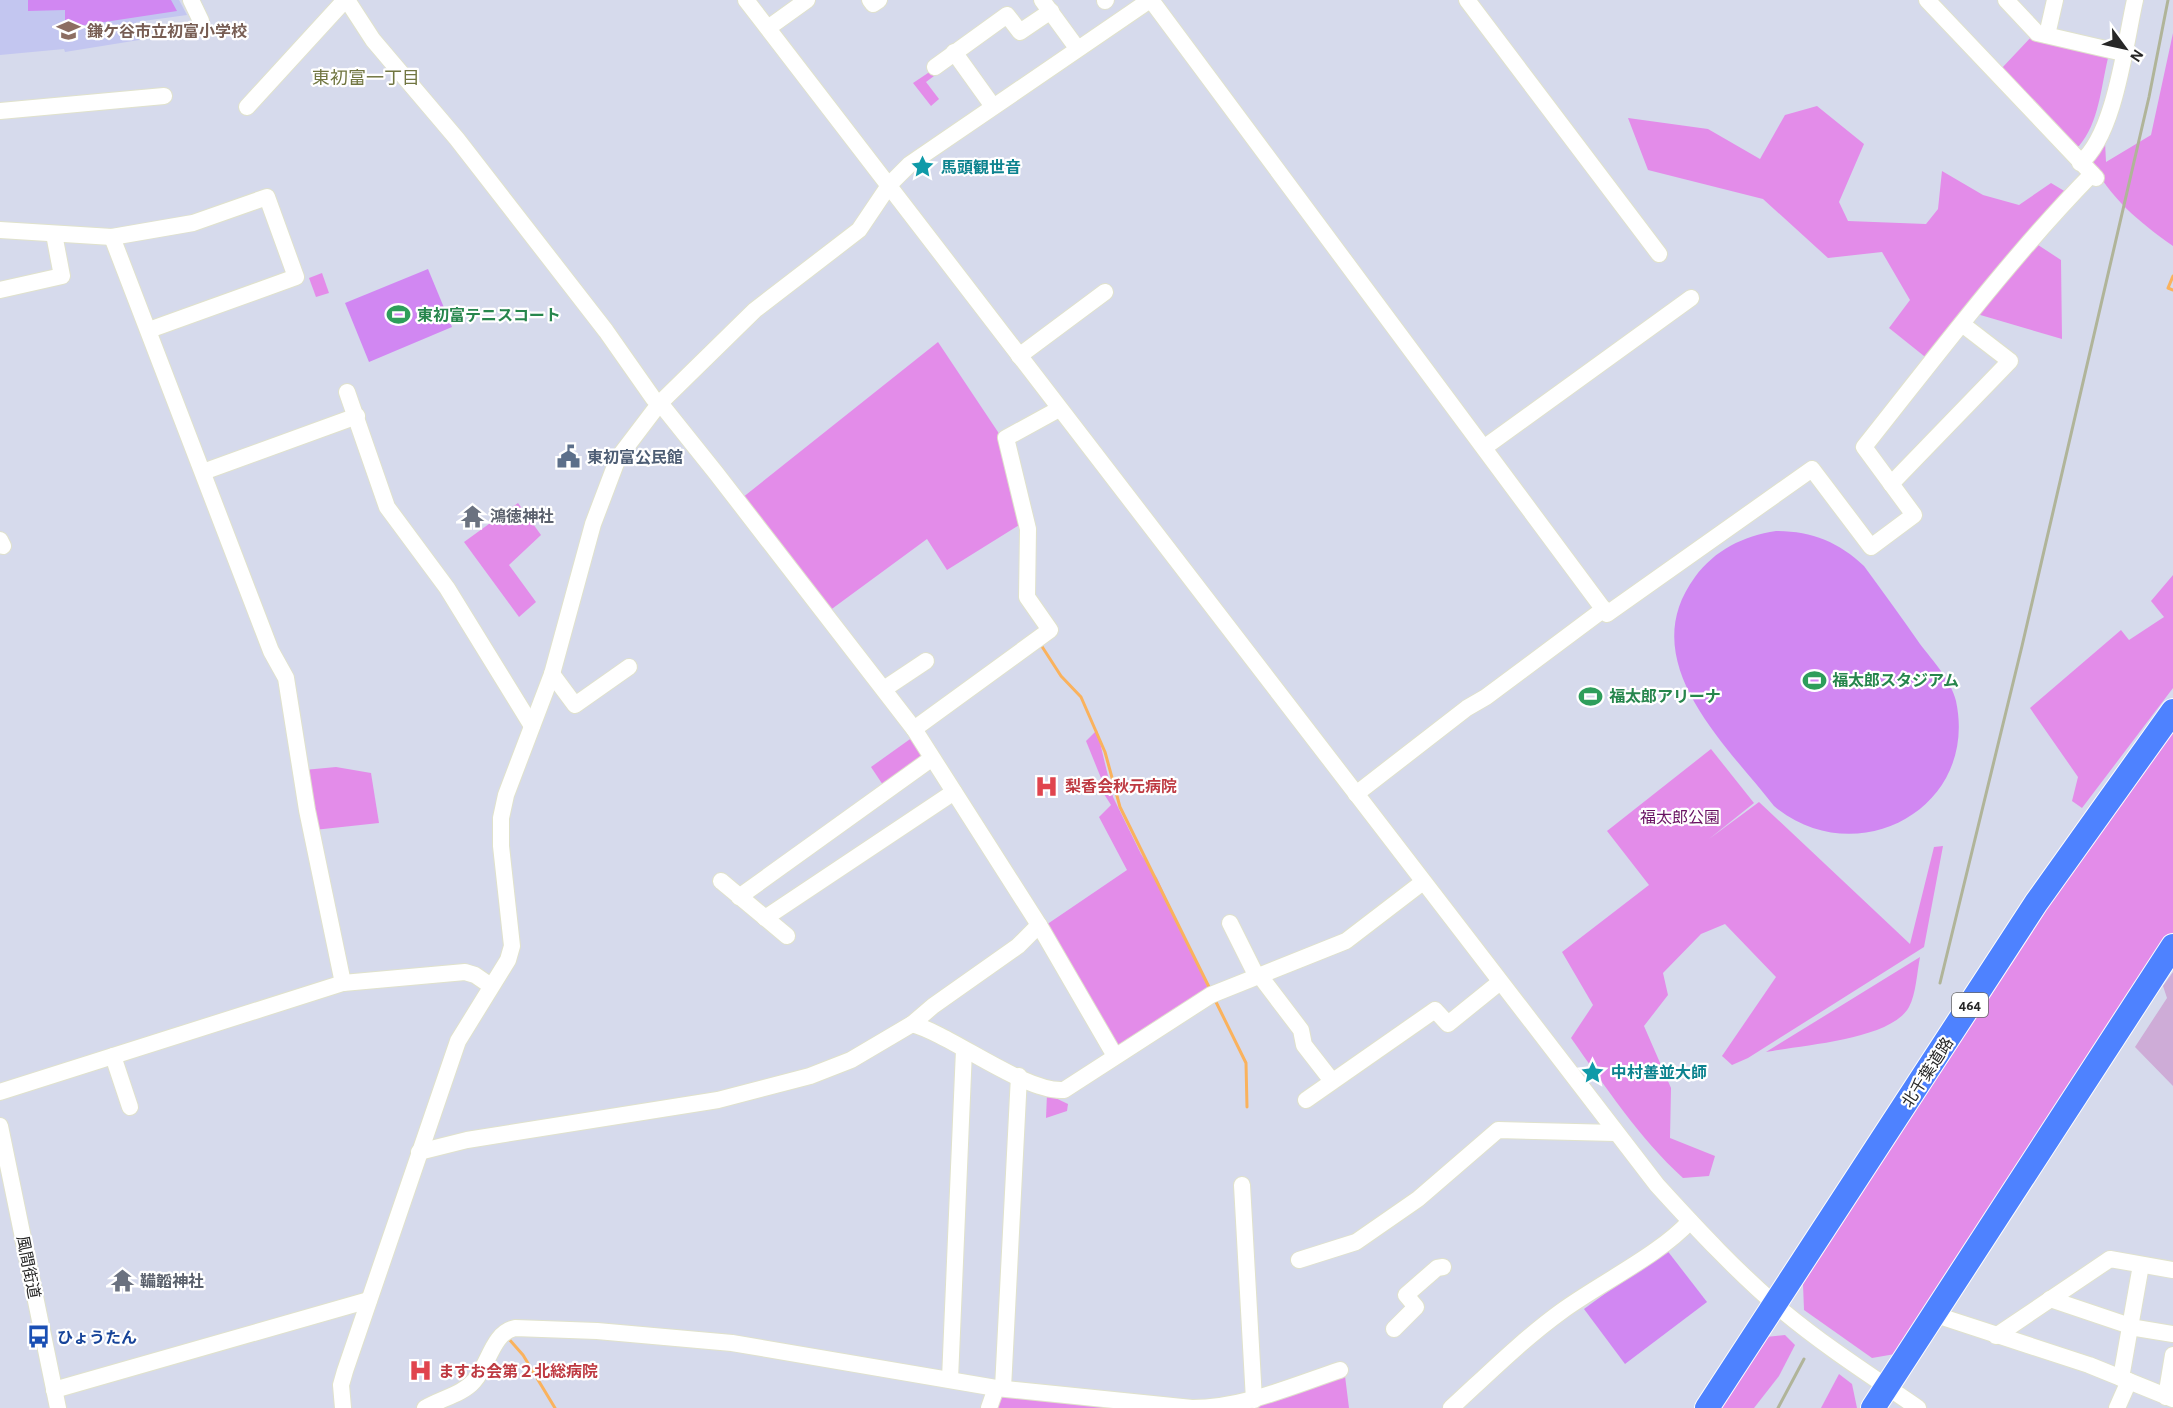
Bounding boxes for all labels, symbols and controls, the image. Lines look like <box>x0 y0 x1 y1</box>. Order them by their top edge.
school or university icon: 鎌ケ谷市立初富小学校 <box>56 18 82 44</box>
north arrow <box>2095 18 2155 78</box>
place label: 鎌ケ谷市立初富小学校 <box>87 23 247 40</box>
text: N <box>2127 47 2146 65</box>
district label: 東初富一丁目 <box>312 69 420 88</box>
place icon: 馬頭観世音 <box>910 154 936 180</box>
place label: 馬頭観世音 <box>941 159 1021 176</box>
sports icon: 東初富テニスコート <box>386 302 412 328</box>
place label: 東初富テニスコート <box>417 307 561 324</box>
public building icon: 東初富公民館 <box>556 444 582 470</box>
place label: 東初富公民館 <box>587 449 683 466</box>
temple icon: 鴻徳神社 <box>459 503 485 529</box>
place label: 鴻徳神社 <box>490 507 554 525</box>
sports icon: 福太郎スタジアム <box>1801 667 1827 693</box>
place label: 福太郎スタジアム <box>1832 672 1959 689</box>
sports icon: 福太郎アリーナ <box>1578 683 1604 709</box>
place label: 福太郎アリーナ <box>1609 688 1721 705</box>
hospital icon: 梨香会秋元病院 <box>1034 773 1060 799</box>
place label: 梨香会秋元病院 <box>1065 778 1177 795</box>
park label: 福太郎公園 <box>1640 809 1720 826</box>
road number: 464 <box>1952 993 1988 1017</box>
street label: 北千葉道路 <box>1899 1034 1956 1110</box>
place icon: 中村善並大師 <box>1580 1059 1606 1085</box>
place label: 中村善並大師 <box>1611 1063 1707 1081</box>
street label: 風間街道 <box>14 1234 43 1300</box>
temple icon: 鞴韜神社 <box>109 1268 135 1294</box>
place label: 鞴韜神社 <box>140 1272 204 1290</box>
bus stop icon: ひょうたん <box>26 1324 52 1350</box>
place label: ひょうたん <box>57 1330 137 1346</box>
hospital icon: ますお会第２北総病院 <box>407 1358 433 1384</box>
place label: ますお会第２北総病院 <box>438 1362 598 1380</box>

